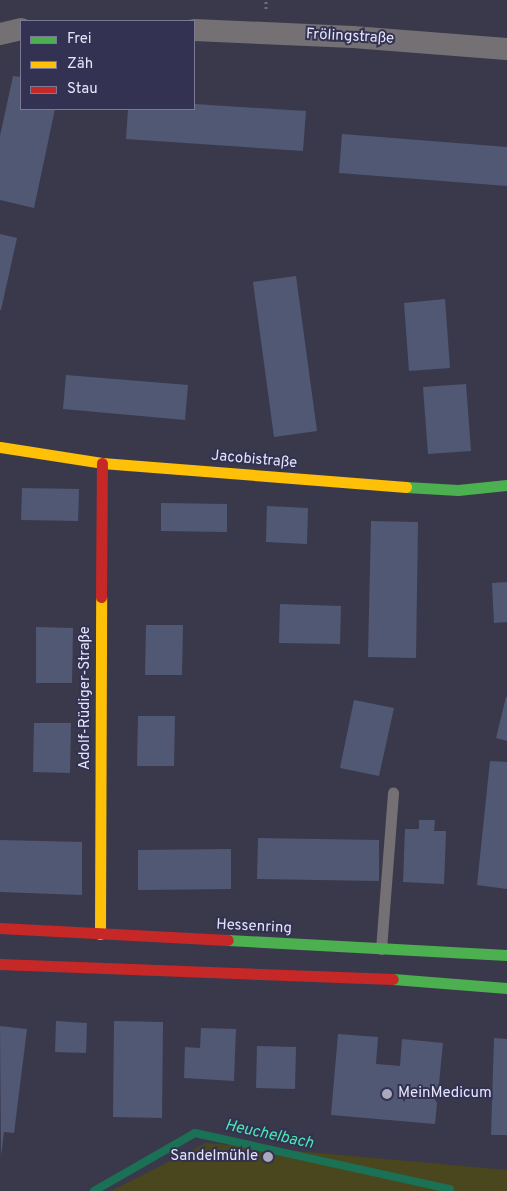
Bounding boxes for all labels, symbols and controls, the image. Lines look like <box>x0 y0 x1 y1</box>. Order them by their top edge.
legend <box>20 20 195 110</box>
street label: Frölingstraße <box>306 26 394 48</box>
text: Frei <box>67 30 92 49</box>
text: Zäh <box>67 55 93 74</box>
text: Stau <box>67 80 98 99</box>
street label: Jacobistraße <box>210 447 298 473</box>
street label: Adolf-Rüdiger-Straße <box>77 626 95 770</box>
street label: Hessenring <box>216 916 292 938</box>
place label: MeinMedicum <box>398 1085 492 1103</box>
marker: MeinMedicum <box>380 1087 394 1101</box>
water label: Heuchelbach <box>223 1116 315 1154</box>
place label: Sandelmühle <box>170 1148 258 1166</box>
marker: Sandelmühle <box>262 1151 274 1163</box>

